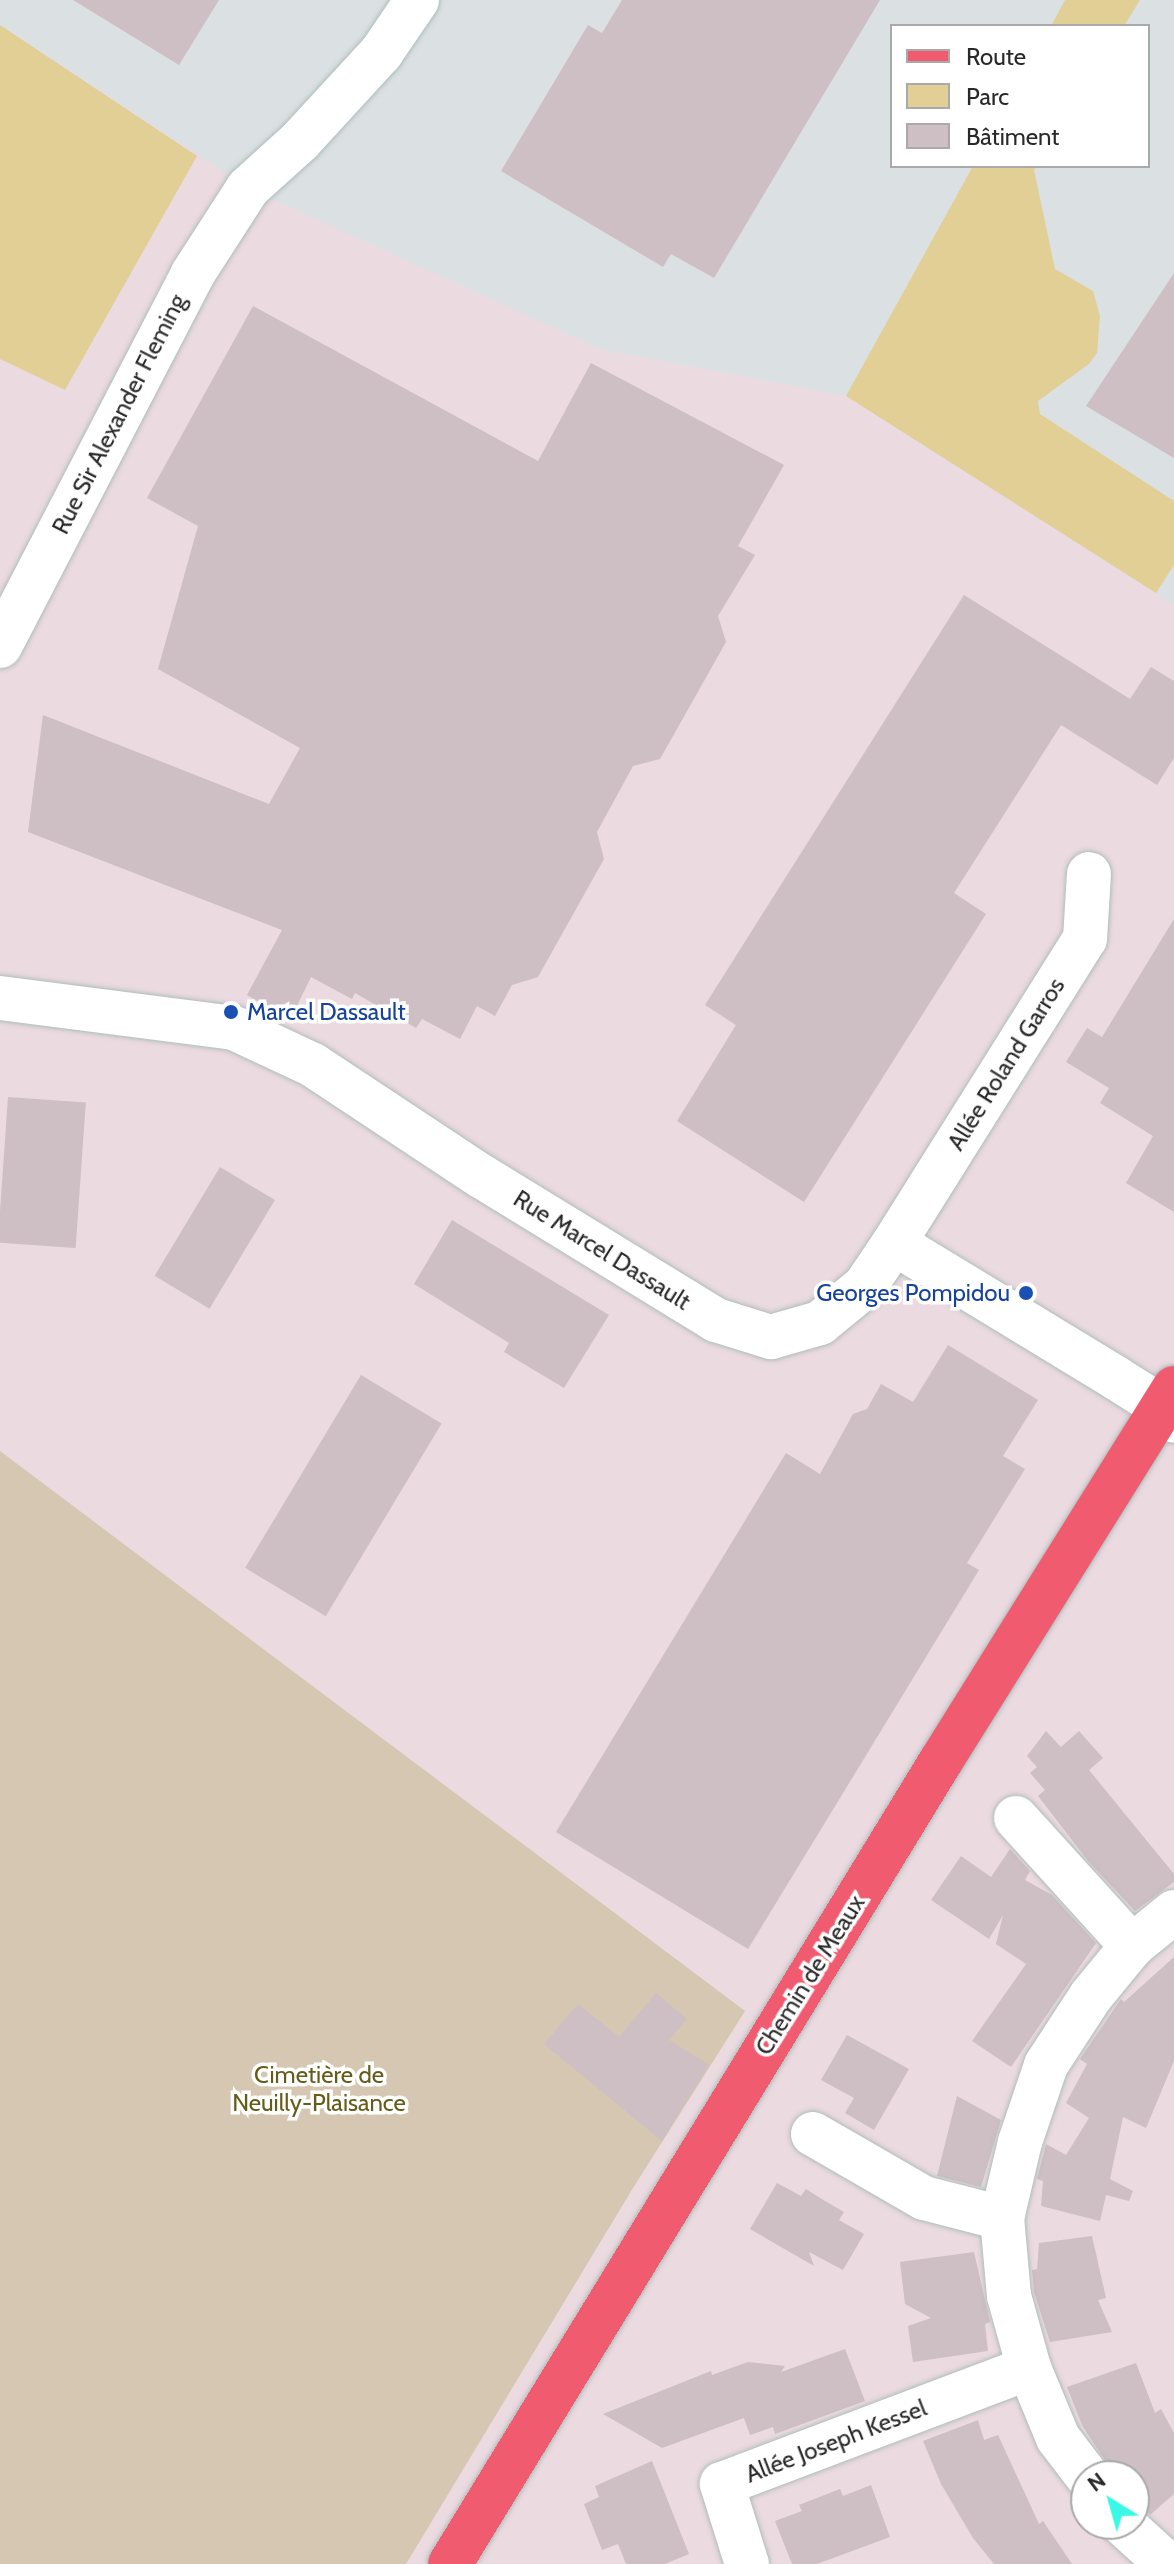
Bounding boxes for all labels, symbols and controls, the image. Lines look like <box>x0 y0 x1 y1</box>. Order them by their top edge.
legend <box>890 24 1150 168</box>
text: Route <box>966 42 1026 71</box>
text: Parc <box>966 82 1009 111</box>
text: Bâtiment <box>966 122 1059 151</box>
street label: Rue Sir Alexander Fleming <box>46 289 192 539</box>
street label: Allée Roland Garros <box>941 972 1071 1156</box>
place label: Marcel Dassault <box>247 998 406 1026</box>
marker: Marcel Dassault <box>222 1003 240 1021</box>
street label: Rue Marcel Dassault <box>508 1184 696 1316</box>
place label: Georges Pompidou <box>816 1279 1010 1307</box>
marker: Georges Pompidou <box>1017 1284 1035 1302</box>
street label: Chemin de Meaux <box>749 1890 871 2060</box>
park label: Cimetière de Neuilly-Plaisance <box>232 2061 406 2117</box>
street label: Allée Joseph Kessel <box>741 2393 931 2489</box>
north arrow <box>1070 2460 1150 2540</box>
text: N <box>1082 2467 1111 2497</box>

